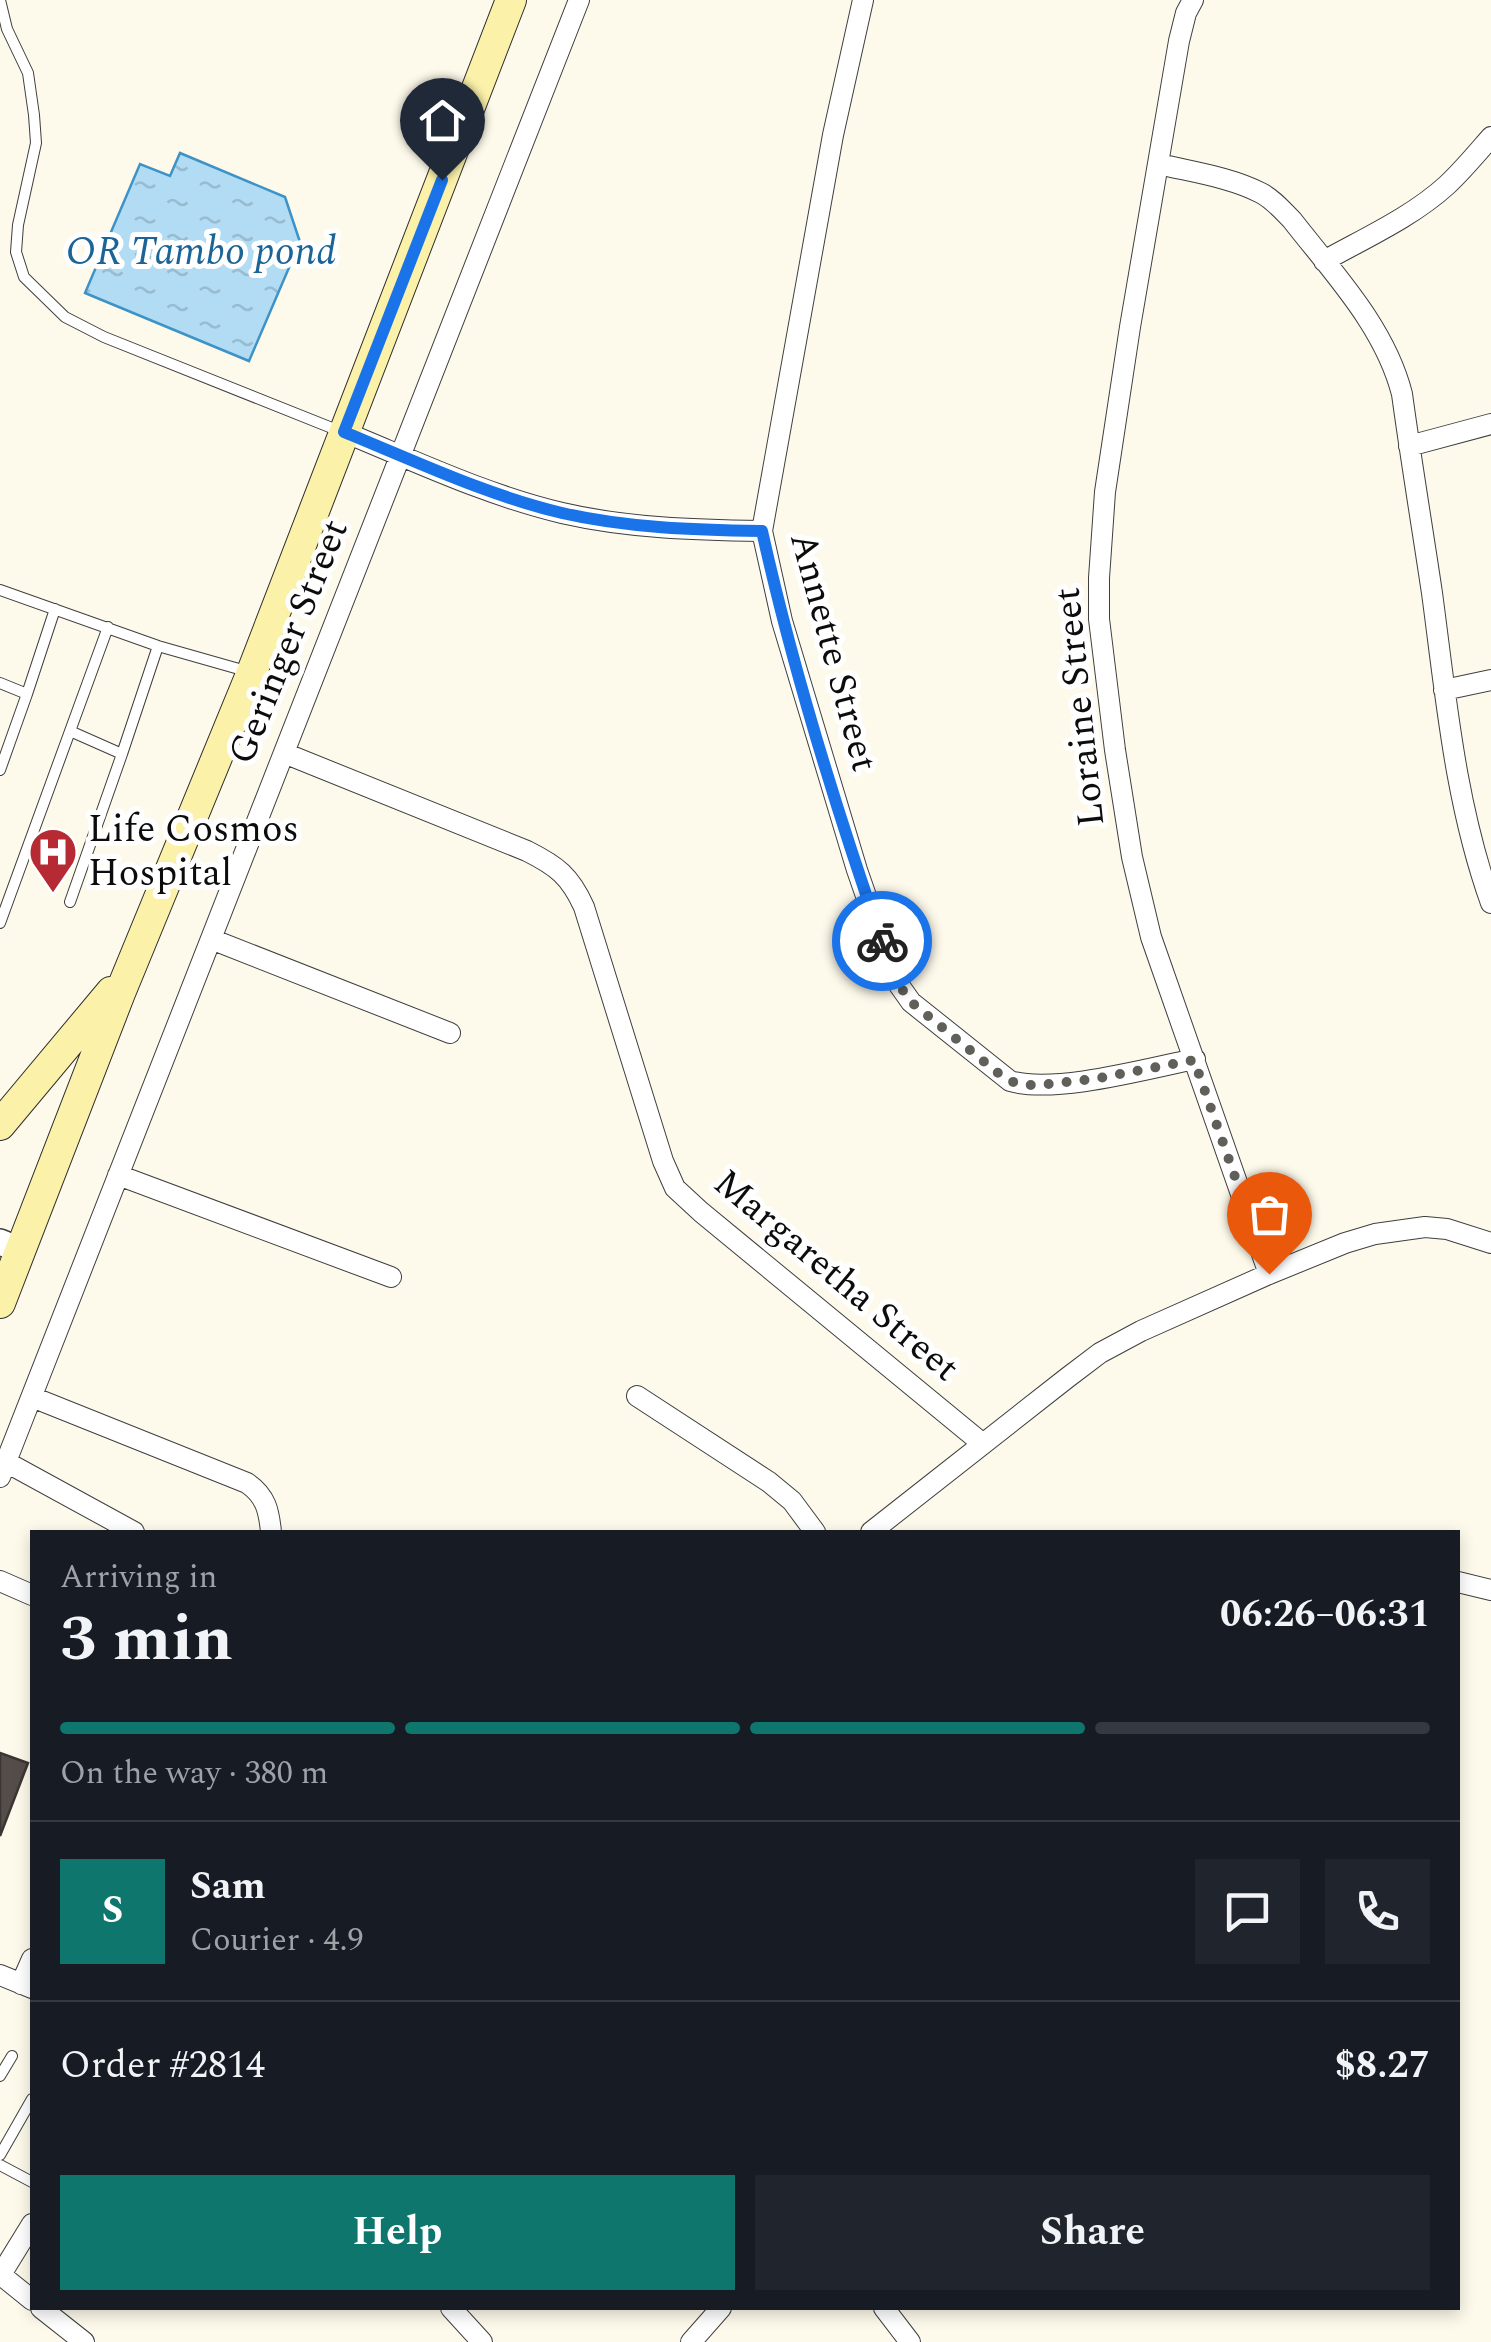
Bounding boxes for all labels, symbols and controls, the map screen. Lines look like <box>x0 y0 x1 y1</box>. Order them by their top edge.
pin <box>400 78 485 181</box>
icon: home <box>415 93 470 148</box>
water label: OR Tambo pond <box>66 222 336 283</box>
street label: Geringer Street <box>213 511 365 773</box>
street label: Annette Street <box>773 526 893 778</box>
street label: Loraine Street <box>1039 585 1121 829</box>
place label: Life Cosmos Hospital <box>88 801 299 903</box>
hospital icon: Life Cosmos Hospital <box>27 826 79 894</box>
courier <box>832 891 932 991</box>
icon: bike <box>855 914 910 969</box>
street label: Margaretha Street <box>700 1156 972 1396</box>
pin <box>1227 1172 1312 1275</box>
icon: bag <box>1242 1187 1297 1242</box>
text: Arriving in <box>60 1553 217 1602</box>
text: 06:26–06:31 <box>1220 1586 1430 1644</box>
text: 3 min <box>60 1590 233 1689</box>
text: On the way · 380 m <box>60 1749 328 1798</box>
text: Sam <box>190 1858 266 1916</box>
button: chat <box>1195 1859 1300 1964</box>
button: phone <box>1325 1859 1430 1964</box>
text: S <box>102 1882 123 1940</box>
text: Courier · 4.9 <box>190 1916 363 1965</box>
text: Order #2814 <box>60 2037 265 2095</box>
text: $8.27 <box>1335 2037 1430 2095</box>
button: Help <box>60 2175 735 2290</box>
button: Share <box>755 2175 1430 2290</box>

